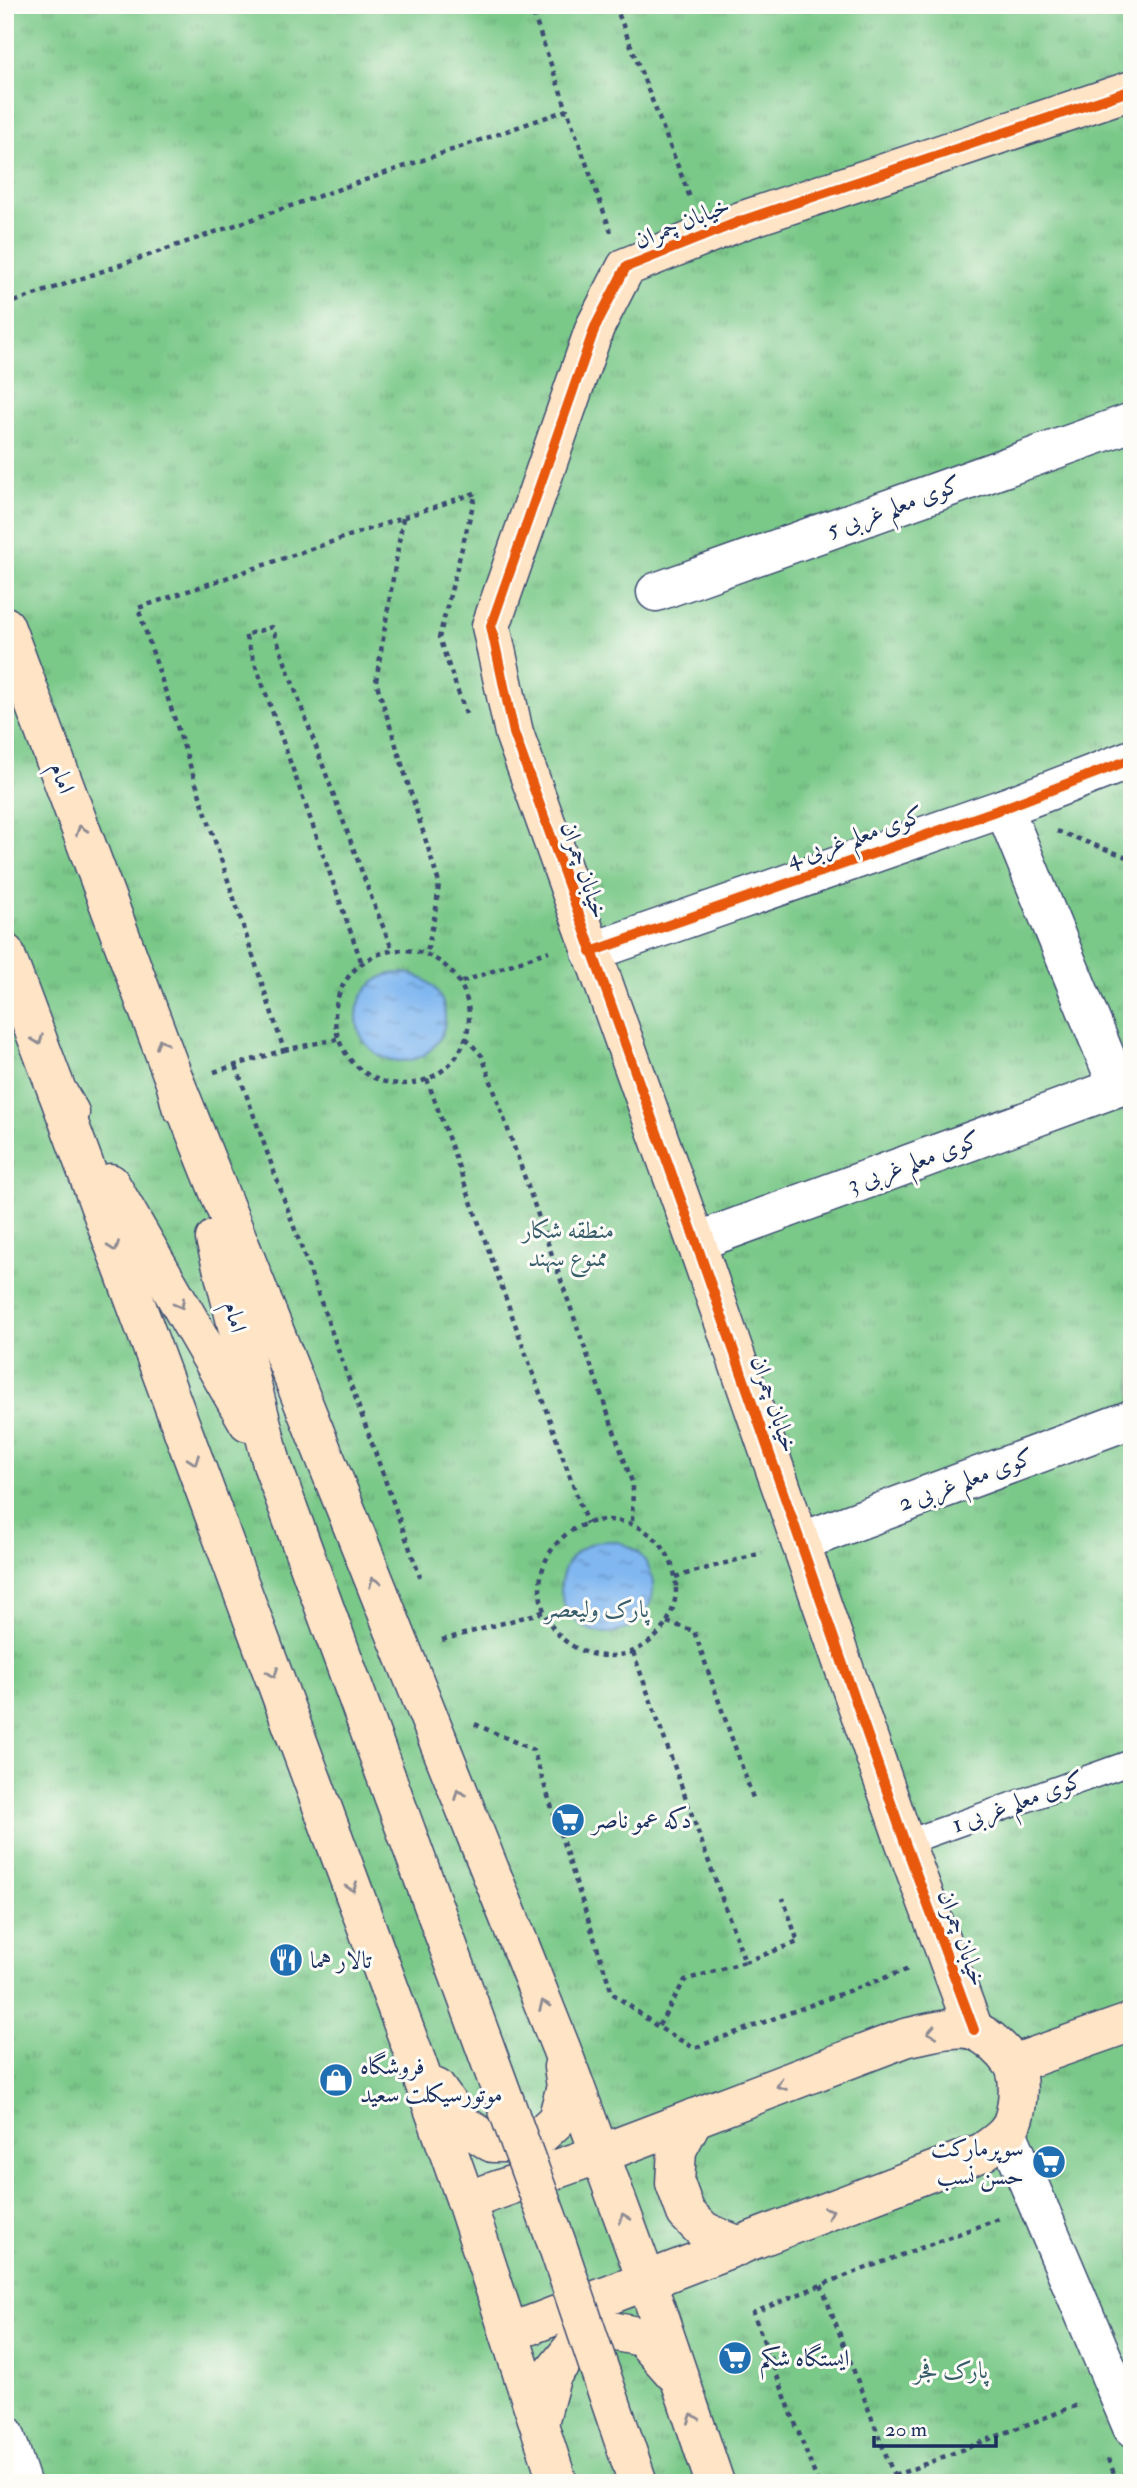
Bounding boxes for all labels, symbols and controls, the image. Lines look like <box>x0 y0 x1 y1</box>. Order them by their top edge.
street label: خیابان چمران <box>630 190 734 256</box>
street label: کوی معلم غربی 5 <box>823 468 968 553</box>
street label: امام <box>37 758 82 800</box>
street label: کوی معلم غربی 4 <box>782 799 930 882</box>
street label: خیابان چمران <box>553 817 615 923</box>
one-way arrow <box>75 824 89 836</box>
one-way arrow <box>29 1033 43 1045</box>
one-way arrow <box>155 1037 169 1049</box>
street label: کوی معلم غربی 3 <box>843 1124 987 1208</box>
park label: منطقه شکار ممنوع سهند <box>520 1215 614 1278</box>
one-way arrow <box>106 1240 120 1252</box>
one-way arrow <box>172 1297 185 1310</box>
street label: امام <box>211 1298 254 1337</box>
street label: خیابان چمران <box>743 1351 805 1457</box>
street label: کوی معلم غربی 2 <box>894 1441 1041 1526</box>
one-way arrow <box>185 1454 199 1466</box>
one-way arrow <box>369 1577 383 1589</box>
park label: پارک ولیعصر <box>542 1594 650 1626</box>
one-way arrow <box>264 1667 278 1679</box>
street label: کوی معلم غربی 1 <box>948 1764 1091 1848</box>
one-way arrow <box>453 1788 467 1800</box>
supermarket icon: دکه عمو ناصر <box>549 1801 587 1839</box>
place label: دکه عمو ناصر <box>589 1805 691 1836</box>
one-way arrow <box>343 1880 357 1892</box>
street label: خیابان چمران <box>930 1885 994 1991</box>
restaurant icon: تالار هما <box>267 1941 305 1979</box>
place label: تالار هما <box>310 1945 372 1976</box>
one-way arrow <box>538 1999 552 2011</box>
one-way arrow <box>926 2024 938 2039</box>
place label: فروشگاه موتورسیکلت سعید <box>360 2051 503 2110</box>
shop icon: فروشگاه موتورسیکلت سعید <box>317 2061 355 2099</box>
one-way arrow <box>776 2076 788 2090</box>
place label: سوپرمارکت حسن نسب <box>931 2133 1024 2192</box>
supermarket icon: سوپرمارکت حسن نسب <box>1030 2143 1068 2181</box>
one-way arrow <box>822 2206 834 2220</box>
one-way arrow <box>618 2212 632 2224</box>
supermarket icon: ایستگاه شکم <box>716 2339 754 2377</box>
place label: ایستگاه شکم <box>760 2343 849 2380</box>
park label: پارک فجر <box>911 2355 989 2387</box>
scale bar <box>874 2404 997 2448</box>
one-way arrow <box>687 2412 702 2424</box>
text: 20 m <box>885 2416 927 2443</box>

